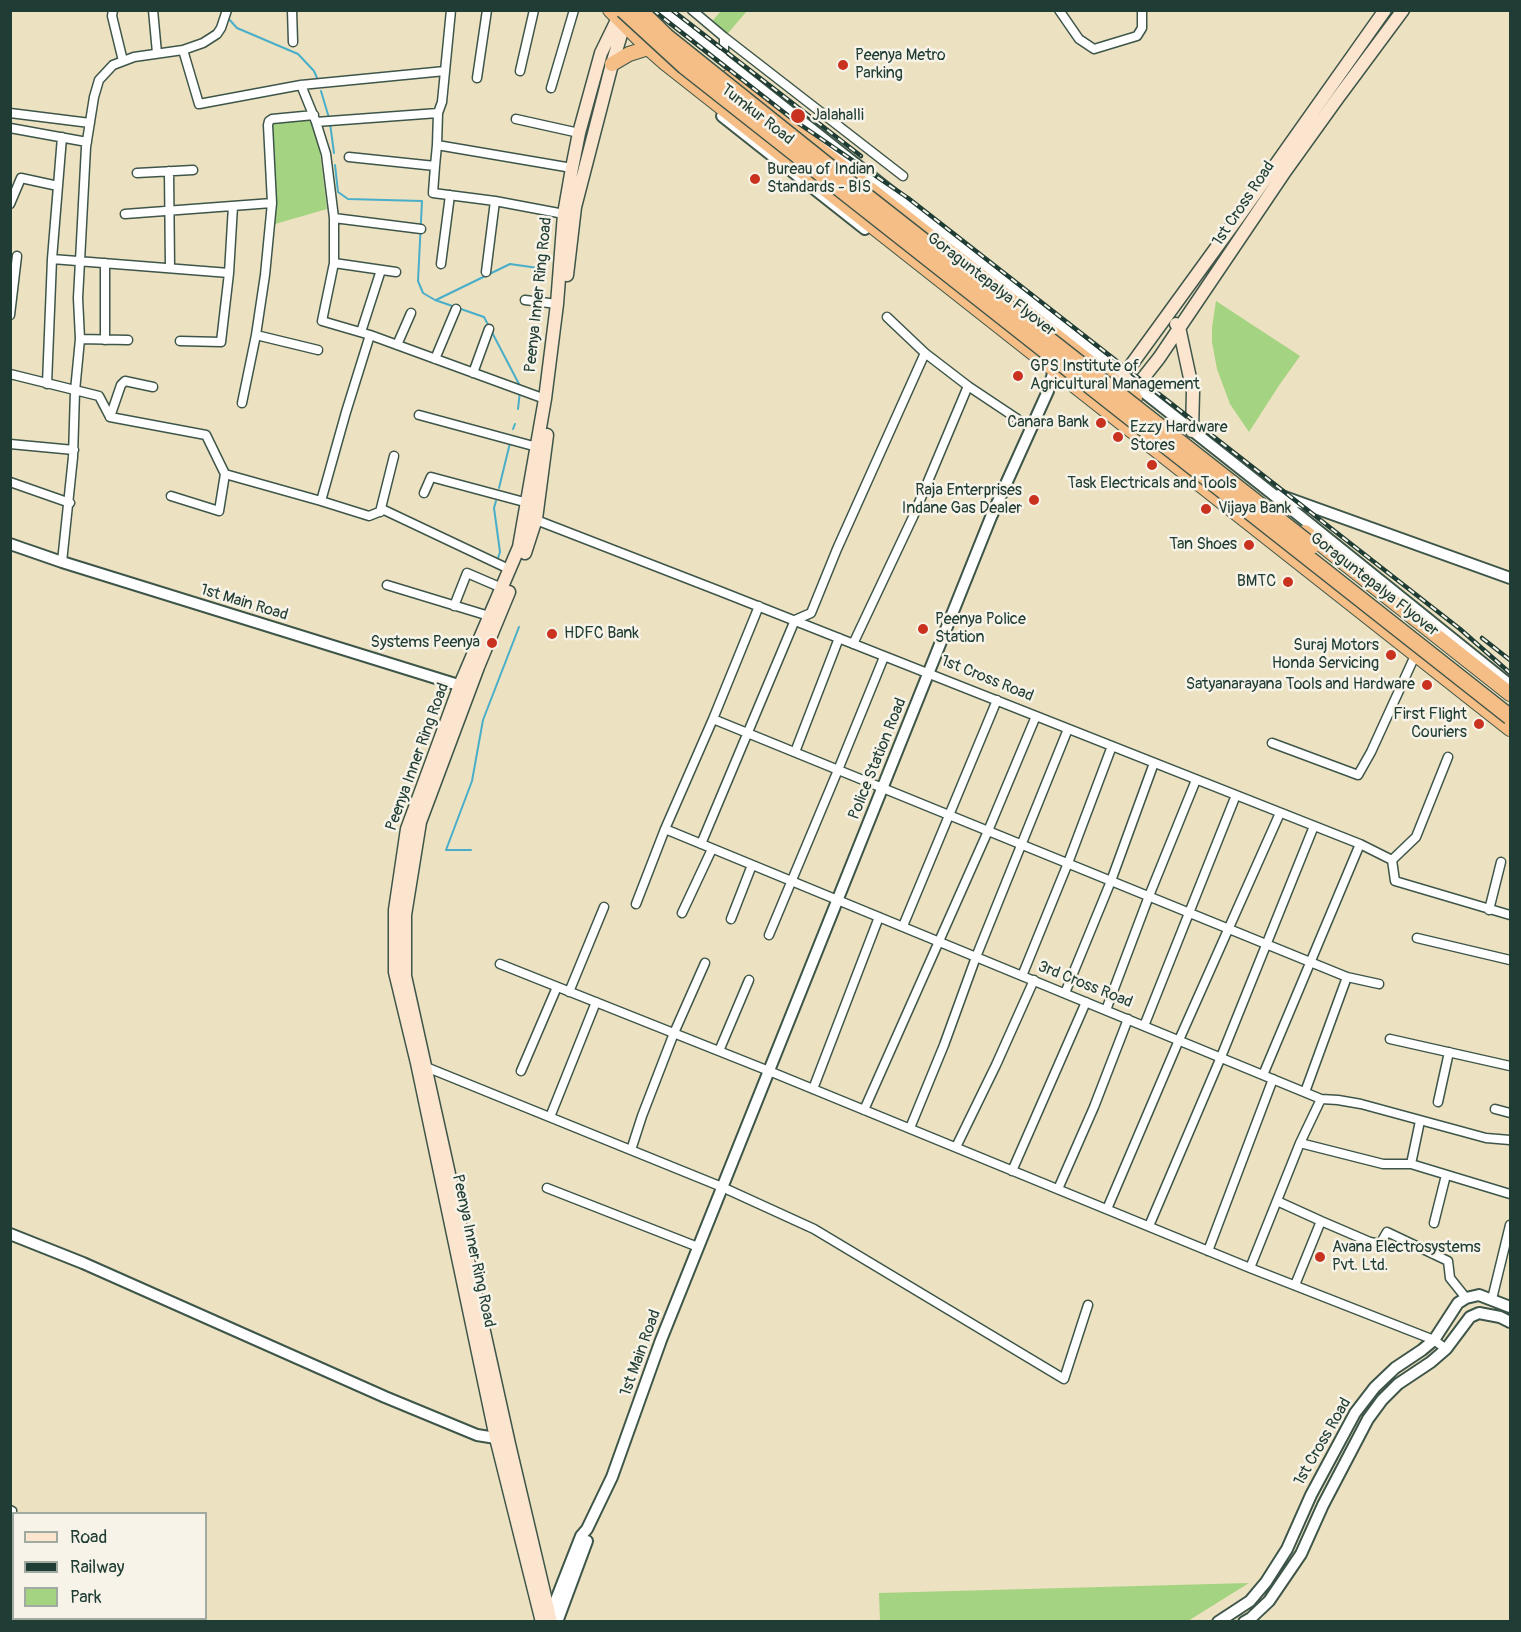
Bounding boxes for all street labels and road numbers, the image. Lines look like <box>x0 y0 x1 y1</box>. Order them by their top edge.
street label: Tumkur Road <box>717 81 797 149</box>
street label: 1st Cross Road <box>1209 158 1279 250</box>
street label: Peenya Inner Ring Road <box>521 216 557 374</box>
street label: Goraguntepalya Flyover <box>923 229 1059 341</box>
street label: Goraguntepalya Flyover <box>1306 529 1442 641</box>
street label: 1st Main Road <box>198 581 290 625</box>
street label: 1st Cross Road <box>938 652 1036 706</box>
street label: Peenya Inner Ring Road <box>382 680 454 834</box>
street label: Police Station Road <box>845 695 911 823</box>
street label: 3rd Cross Road <box>1035 957 1135 1013</box>
street label: Peenya Inner Ring Road <box>447 1173 499 1329</box>
street label: 1st Main Road <box>616 1307 666 1399</box>
street label: 1st Cross Road <box>1290 1395 1356 1489</box>

